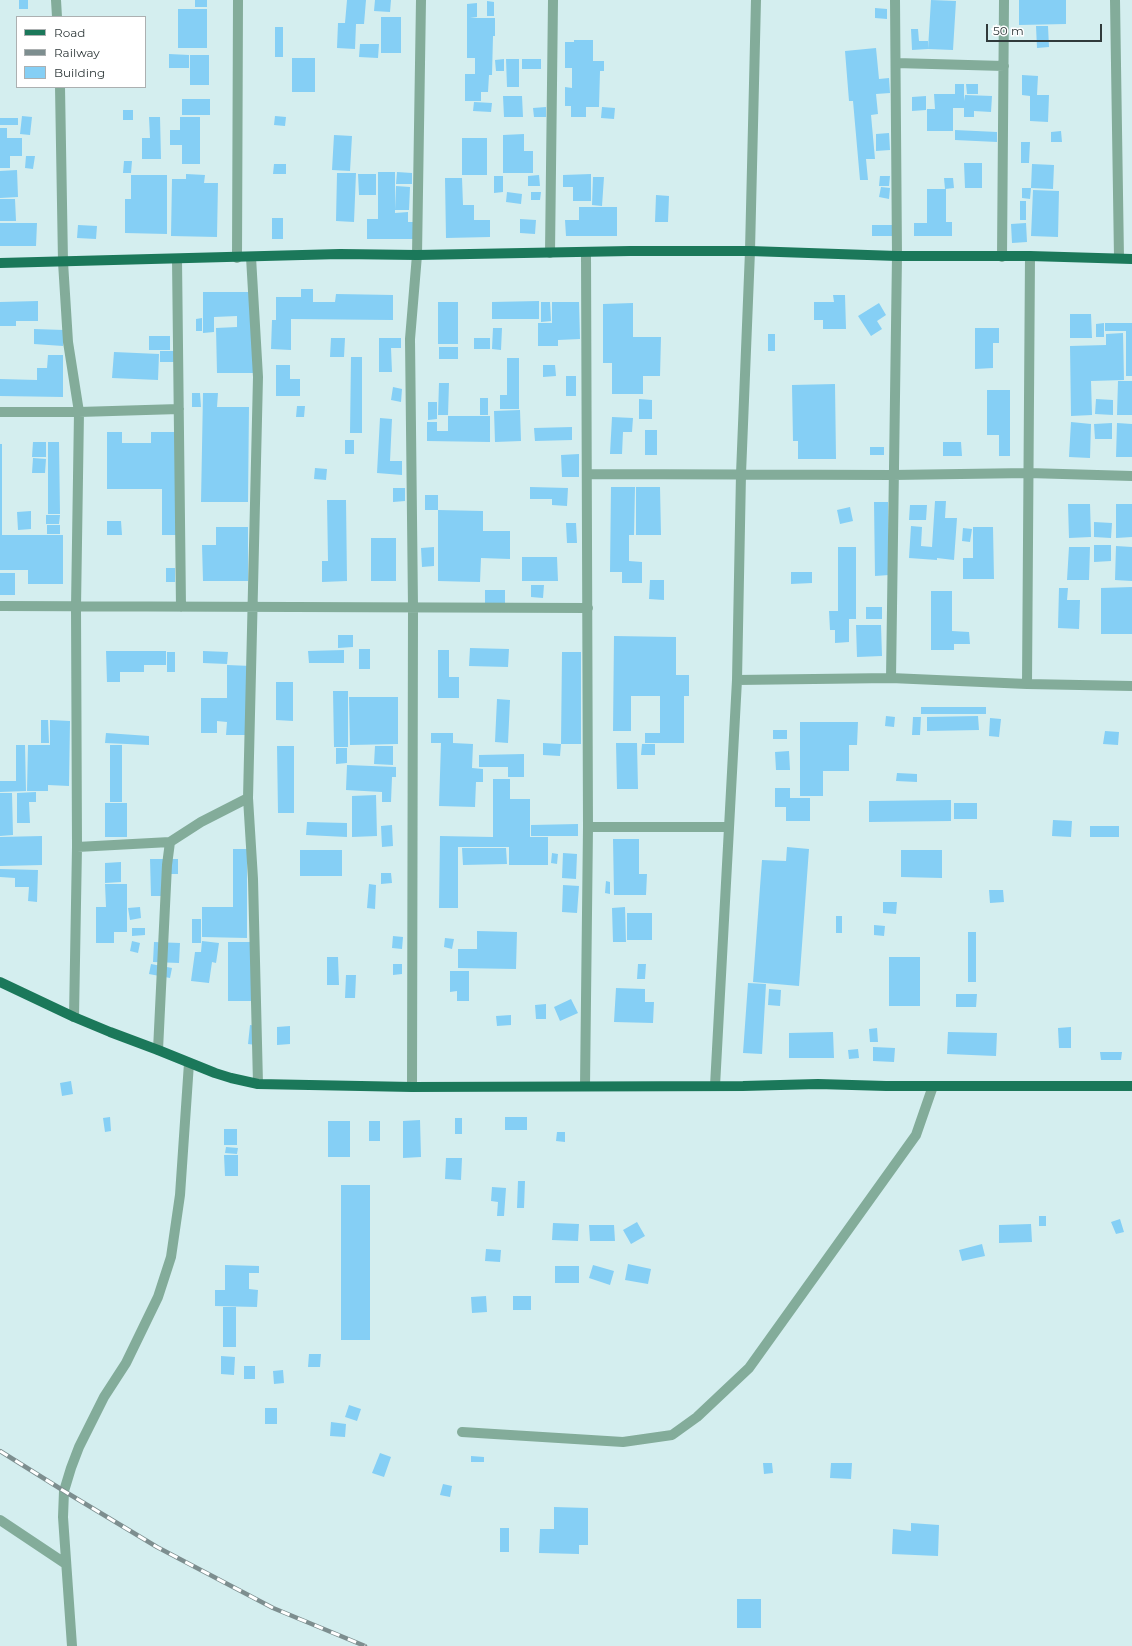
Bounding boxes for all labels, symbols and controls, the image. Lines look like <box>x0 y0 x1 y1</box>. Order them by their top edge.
legend <box>16 16 146 88</box>
scale bar <box>988 16 1104 42</box>
text: 50 m <box>993 23 1024 38</box>
text: Road <box>54 25 85 40</box>
text: Railway <box>54 45 100 60</box>
text: Building <box>54 65 105 80</box>

